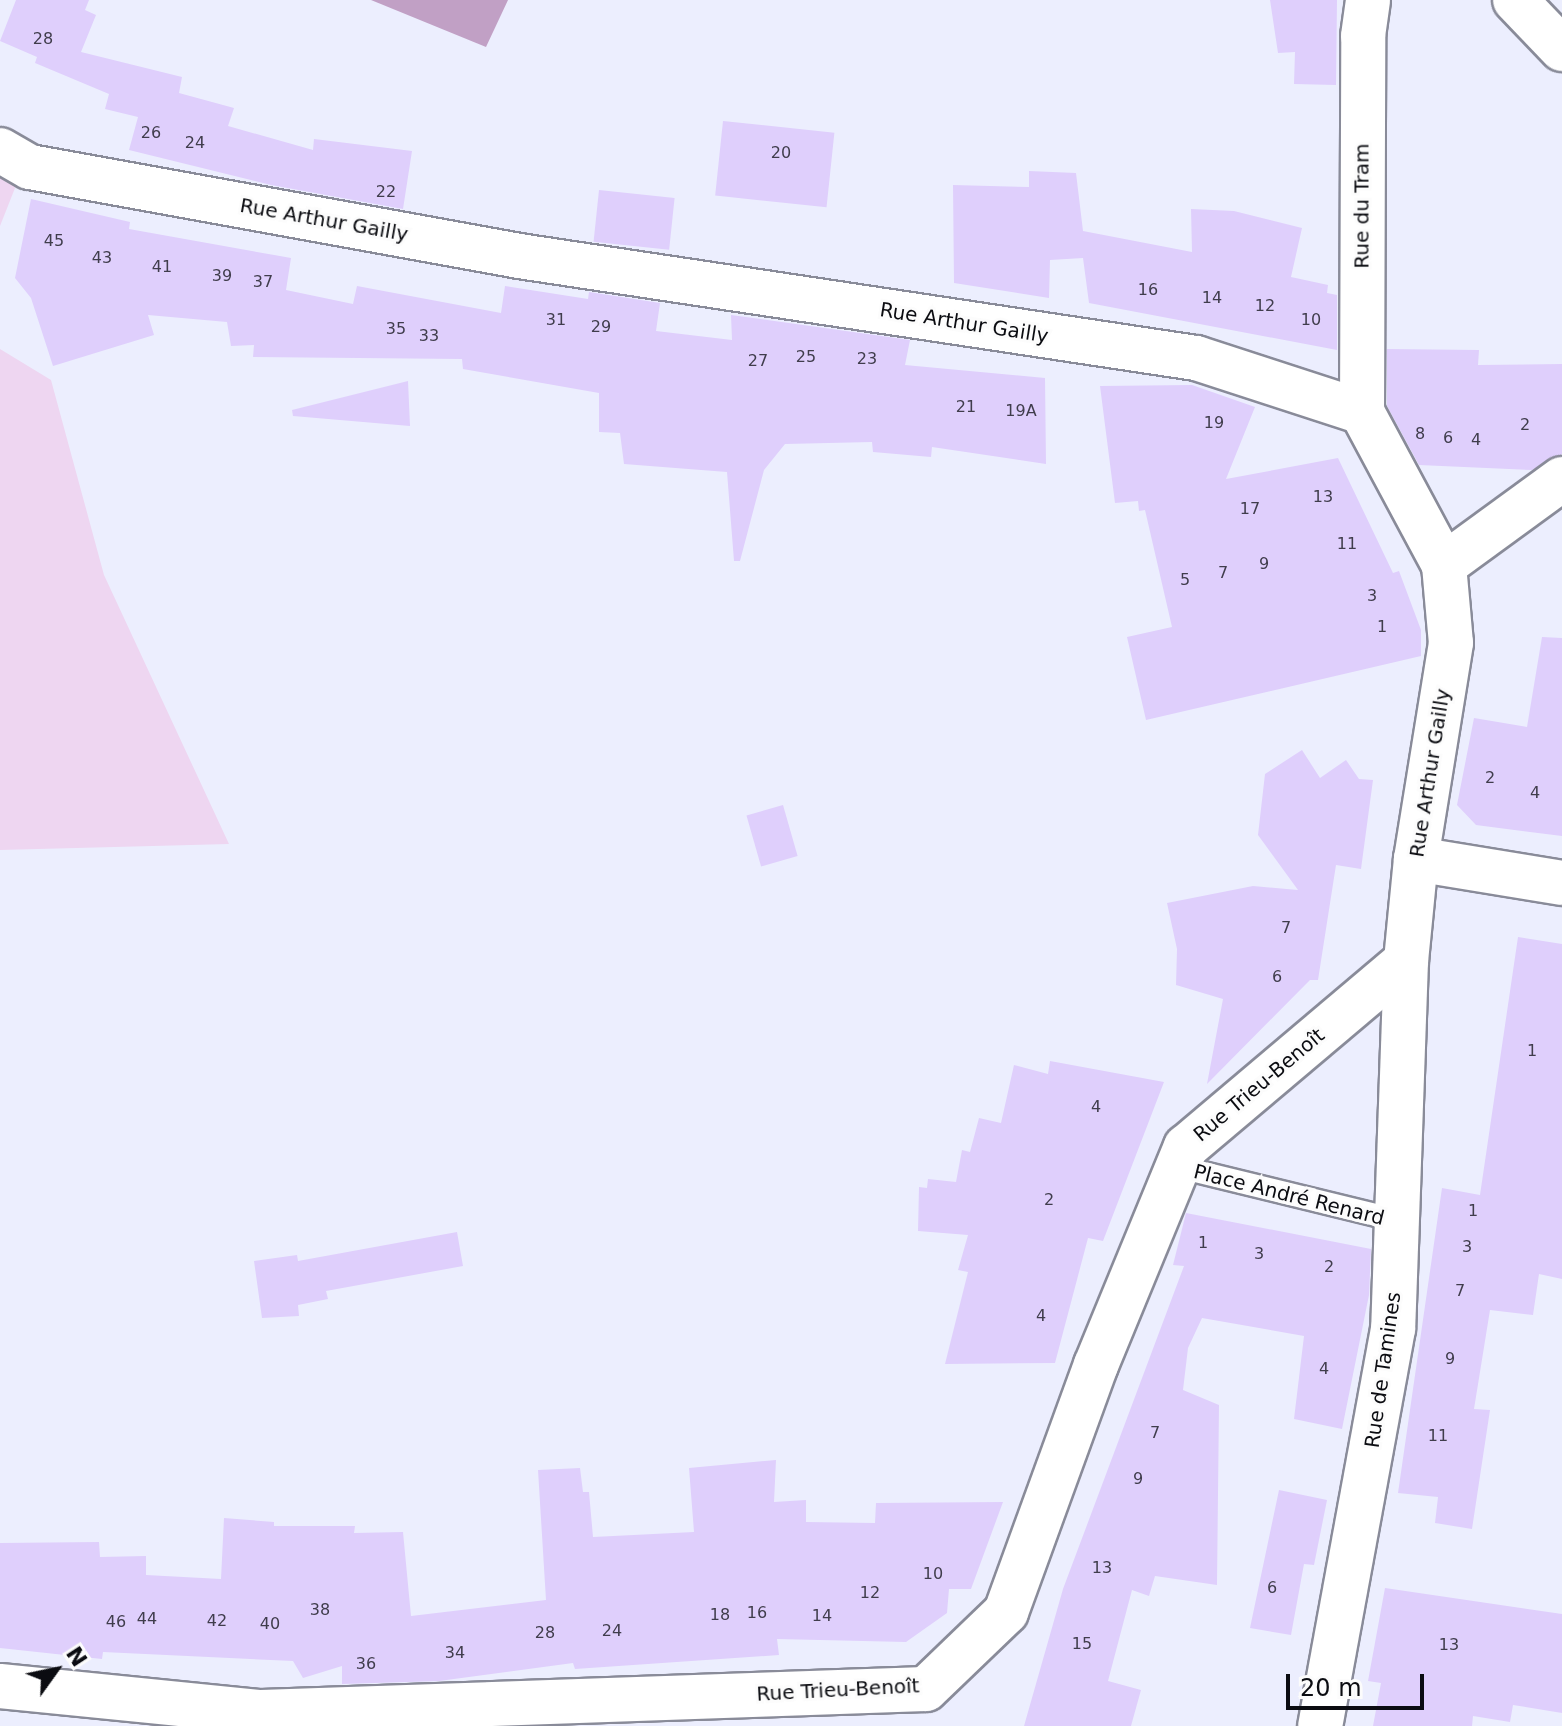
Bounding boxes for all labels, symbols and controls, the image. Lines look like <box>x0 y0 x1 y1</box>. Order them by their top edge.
house number: 28 <box>33 29 53 49</box>
house number: 26 <box>141 123 161 143</box>
house number: 24 <box>185 133 205 153</box>
house number: 20 <box>771 143 791 163</box>
street label: Rue du Tram <box>1350 143 1374 269</box>
house number: 22 <box>376 182 396 202</box>
street label: Rue Arthur Gailly <box>238 193 410 247</box>
house number: 45 <box>44 231 64 251</box>
house number: 43 <box>92 248 112 268</box>
house number: 41 <box>152 257 172 277</box>
house number: 39 <box>212 266 232 286</box>
house number: 37 <box>253 272 273 292</box>
house number: 16 <box>1138 280 1158 300</box>
house number: 14 <box>1202 288 1222 308</box>
house number: 12 <box>1255 296 1275 316</box>
street label: Rue Arthur Gailly <box>878 298 1050 348</box>
house number: 31 <box>546 310 566 330</box>
house number: 10 <box>1301 310 1321 330</box>
house number: 29 <box>591 317 611 337</box>
house number: 35 <box>386 319 406 339</box>
house number: 33 <box>419 326 439 346</box>
house number: 25 <box>796 347 816 367</box>
house number: 23 <box>857 349 877 369</box>
house number: 27 <box>748 351 768 371</box>
house number: 21 <box>956 397 976 417</box>
house number: 19A <box>1005 401 1037 421</box>
house number: 19 <box>1204 413 1224 433</box>
house number: 2 <box>1520 415 1530 435</box>
house number: 8 <box>1415 424 1425 444</box>
house number: 6 <box>1443 428 1453 448</box>
house number: 4 <box>1471 430 1481 450</box>
house number: 13 <box>1313 487 1333 507</box>
house number: 17 <box>1240 499 1260 519</box>
house number: 11 <box>1337 534 1357 554</box>
house number: 9 <box>1259 554 1269 574</box>
house number: 7 <box>1218 563 1228 583</box>
house number: 5 <box>1180 570 1190 590</box>
house number: 3 <box>1367 586 1377 606</box>
house number: 1 <box>1377 617 1387 637</box>
street label: Rue Arthur Gailly <box>1405 687 1455 859</box>
house number: 2 <box>1485 768 1495 788</box>
house number: 4 <box>1530 783 1540 803</box>
house number: 7 <box>1281 918 1291 938</box>
house number: 6 <box>1272 967 1282 987</box>
street label: Rue Trieu-Benoît <box>1189 1023 1329 1147</box>
house number: 1 <box>1527 1041 1537 1061</box>
house number: 4 <box>1091 1097 1101 1117</box>
street label: Place André Renard <box>1191 1160 1387 1230</box>
house number: 2 <box>1044 1190 1054 1210</box>
house number: 1 <box>1468 1201 1478 1221</box>
house number: 1 <box>1198 1233 1208 1253</box>
house number: 3 <box>1462 1237 1472 1257</box>
house number: 3 <box>1254 1244 1264 1264</box>
house number: 2 <box>1324 1257 1334 1277</box>
house number: 7 <box>1455 1281 1465 1301</box>
street label: Rue de Tamines <box>1360 1290 1406 1450</box>
house number: 4 <box>1036 1306 1046 1326</box>
house number: 9 <box>1445 1349 1455 1369</box>
house number: 4 <box>1319 1359 1329 1379</box>
house number: 7 <box>1150 1423 1160 1443</box>
house number: 11 <box>1428 1426 1448 1446</box>
house number: 9 <box>1133 1469 1143 1489</box>
house number: 13 <box>1092 1558 1112 1578</box>
house number: 10 <box>923 1564 943 1584</box>
house number: 6 <box>1267 1578 1277 1598</box>
house number: 12 <box>860 1583 880 1603</box>
house number: 38 <box>310 1600 330 1620</box>
house number: 16 <box>747 1603 767 1623</box>
house number: 18 <box>710 1605 730 1625</box>
house number: 14 <box>812 1606 832 1626</box>
house number: 44 <box>137 1609 157 1629</box>
house number: 42 <box>207 1611 227 1631</box>
house number: 46 <box>106 1612 126 1632</box>
house number: 40 <box>260 1614 280 1634</box>
house number: 24 <box>602 1621 622 1641</box>
house number: 28 <box>535 1623 555 1643</box>
north arrow <box>16 1630 96 1710</box>
house number: 15 <box>1072 1634 1092 1654</box>
house number: 13 <box>1439 1635 1459 1655</box>
text: N <box>61 1642 92 1671</box>
house number: 34 <box>445 1643 465 1663</box>
house number: 36 <box>356 1654 376 1674</box>
scale bar <box>1290 1658 1428 1708</box>
street label: Rue Trieu-Benoît <box>756 1674 920 1706</box>
text: 20 m <box>1300 1674 1362 1702</box>

